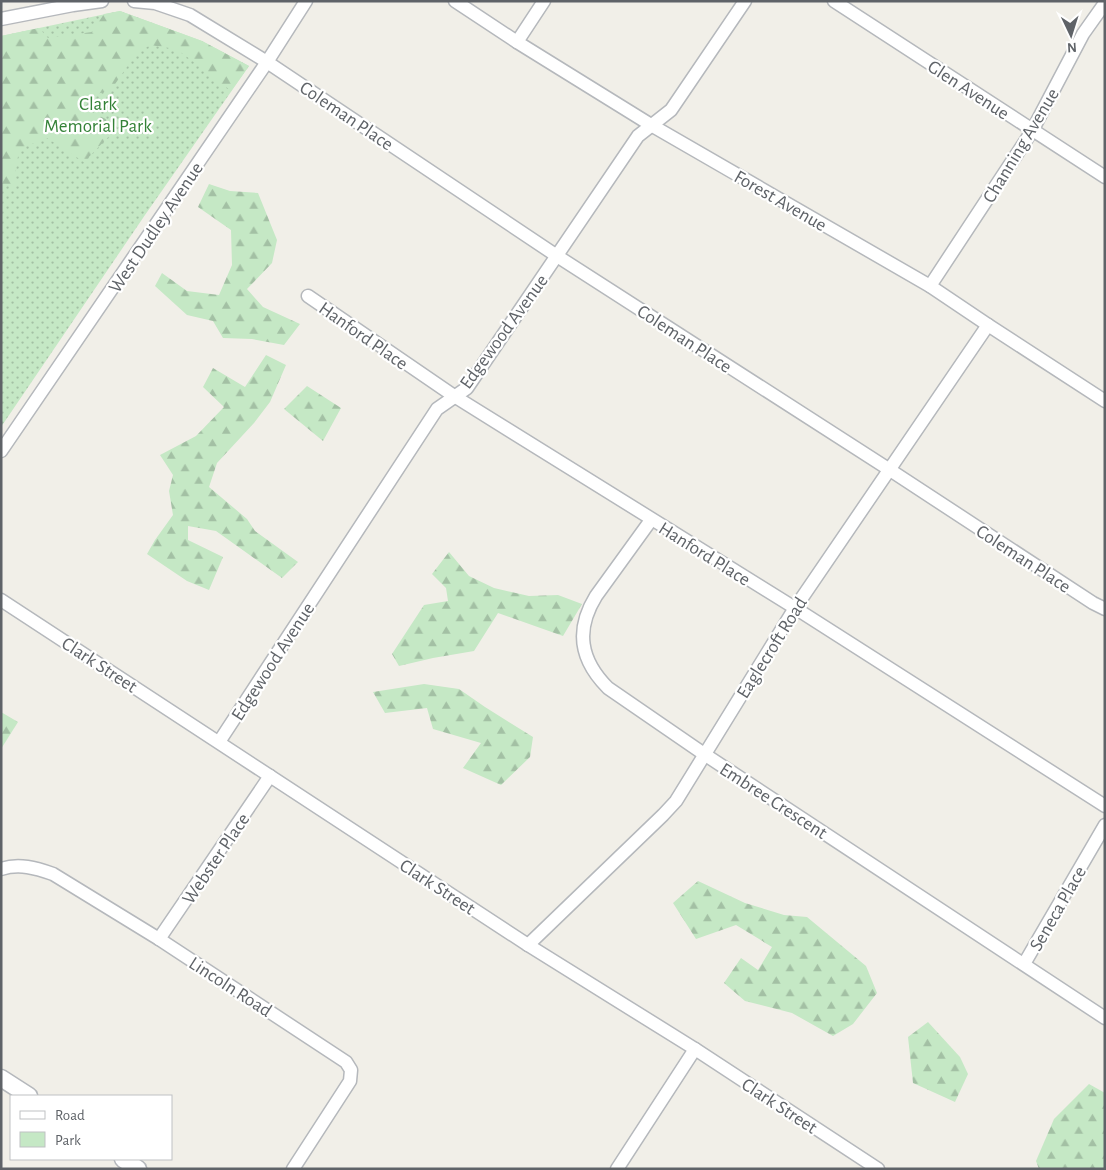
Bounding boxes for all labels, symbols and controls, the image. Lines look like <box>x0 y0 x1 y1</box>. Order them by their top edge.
north arrow <box>1046 10 1096 60</box>
text: N <box>1066 40 1077 54</box>
street label: Glen Avenue <box>924 57 1012 124</box>
street label: Coleman Place <box>296 78 396 154</box>
street label: Channing Avenue <box>980 85 1063 206</box>
park label: Clark Memorial Park <box>44 95 152 136</box>
street label: West Dudley Avenue <box>106 159 207 297</box>
street label: Forest Avenue <box>731 167 830 235</box>
street label: Edgewood Avenue <box>457 271 552 393</box>
street label: Hanford Place <box>315 299 411 374</box>
street label: Coleman Place <box>634 302 735 377</box>
street label: Hanford Place <box>655 519 753 590</box>
street label: Coleman Place <box>973 522 1074 597</box>
street label: Eaglecroft Road <box>734 594 811 702</box>
street label: Edgewood Avenue <box>228 600 318 724</box>
street label: Clark Street <box>58 634 140 697</box>
street label: Embree Crescent <box>716 760 830 843</box>
street label: Webster Place <box>179 810 253 908</box>
street label: Clark Street <box>396 856 478 919</box>
street label: Seneca Place <box>1026 863 1090 954</box>
street label: Lincoln Road <box>185 954 275 1021</box>
street label: Clark Street <box>738 1075 820 1138</box>
legend <box>10 1095 172 1160</box>
text: Road <box>55 1108 85 1123</box>
text: Park <box>55 1133 81 1148</box>

